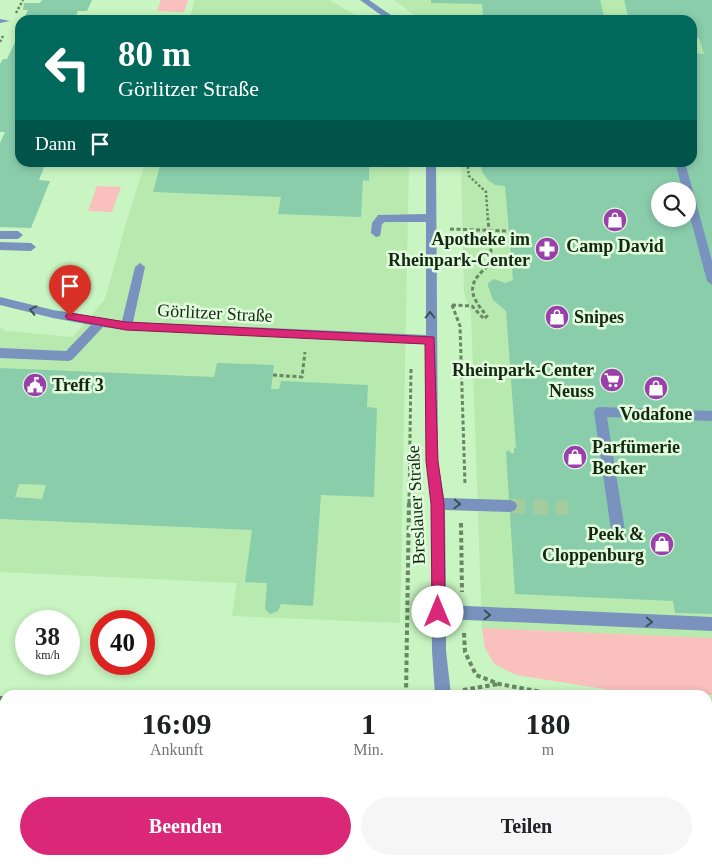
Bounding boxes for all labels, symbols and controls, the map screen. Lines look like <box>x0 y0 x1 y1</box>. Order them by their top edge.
icon: left <box>35 35 100 100</box>
text: 80 m <box>118 35 191 74</box>
text: Görlitzer Straße <box>118 76 259 101</box>
icon: arrive <box>86 130 114 158</box>
text: Dann <box>35 133 76 154</box>
map controls <box>651 182 696 227</box>
button: search <box>651 182 696 227</box>
shop icon: Camp David <box>602 207 628 233</box>
place label: Apotheke im Rheinpark-Center <box>388 229 530 270</box>
pharmacy icon: Apotheke im Rheinpark-Center <box>534 236 560 262</box>
place label: Camp David <box>566 236 664 256</box>
pin <box>49 265 91 316</box>
icon: arrive <box>56 272 84 300</box>
street label: Görlitzer Straße <box>157 300 273 326</box>
shop icon: Snipes <box>544 304 570 330</box>
one-way arrow <box>29 305 38 316</box>
place label: Snipes <box>574 307 624 327</box>
one-way arrow <box>425 311 435 319</box>
place label: Rheinpark-Center Neuss <box>452 360 594 401</box>
supermarket icon: Rheinpark-Center Neuss <box>599 367 625 393</box>
public building icon: Treff 3 <box>22 372 48 398</box>
place label: Treff 3 <box>52 375 104 395</box>
shop icon: Vodafone <box>643 375 669 401</box>
place label: Vodafone <box>620 404 692 424</box>
place label: Parfümerie Becker <box>592 437 680 478</box>
shop icon: Parfümerie Becker <box>562 444 588 470</box>
street label: Breslauer Straße <box>403 445 429 565</box>
one-way arrow <box>453 499 461 510</box>
place label: Peek & Cloppenburg <box>542 524 644 565</box>
shop icon: Peek & Cloppenburg <box>649 531 675 557</box>
position arrow <box>411 585 463 637</box>
one-way arrow <box>483 609 491 620</box>
speed limit sign: 40 <box>90 610 155 675</box>
one-way arrow <box>645 616 653 627</box>
text: 38 <box>35 623 60 650</box>
text: km/h <box>35 648 60 662</box>
text: 16:09 <box>142 707 212 740</box>
text: 1 <box>361 707 376 740</box>
text: 180 <box>525 707 570 740</box>
text: Ankunft <box>150 741 203 758</box>
text: Min. <box>353 741 384 758</box>
text: m <box>542 741 554 758</box>
button: Beenden <box>20 797 351 855</box>
button: Teilen <box>361 797 692 855</box>

